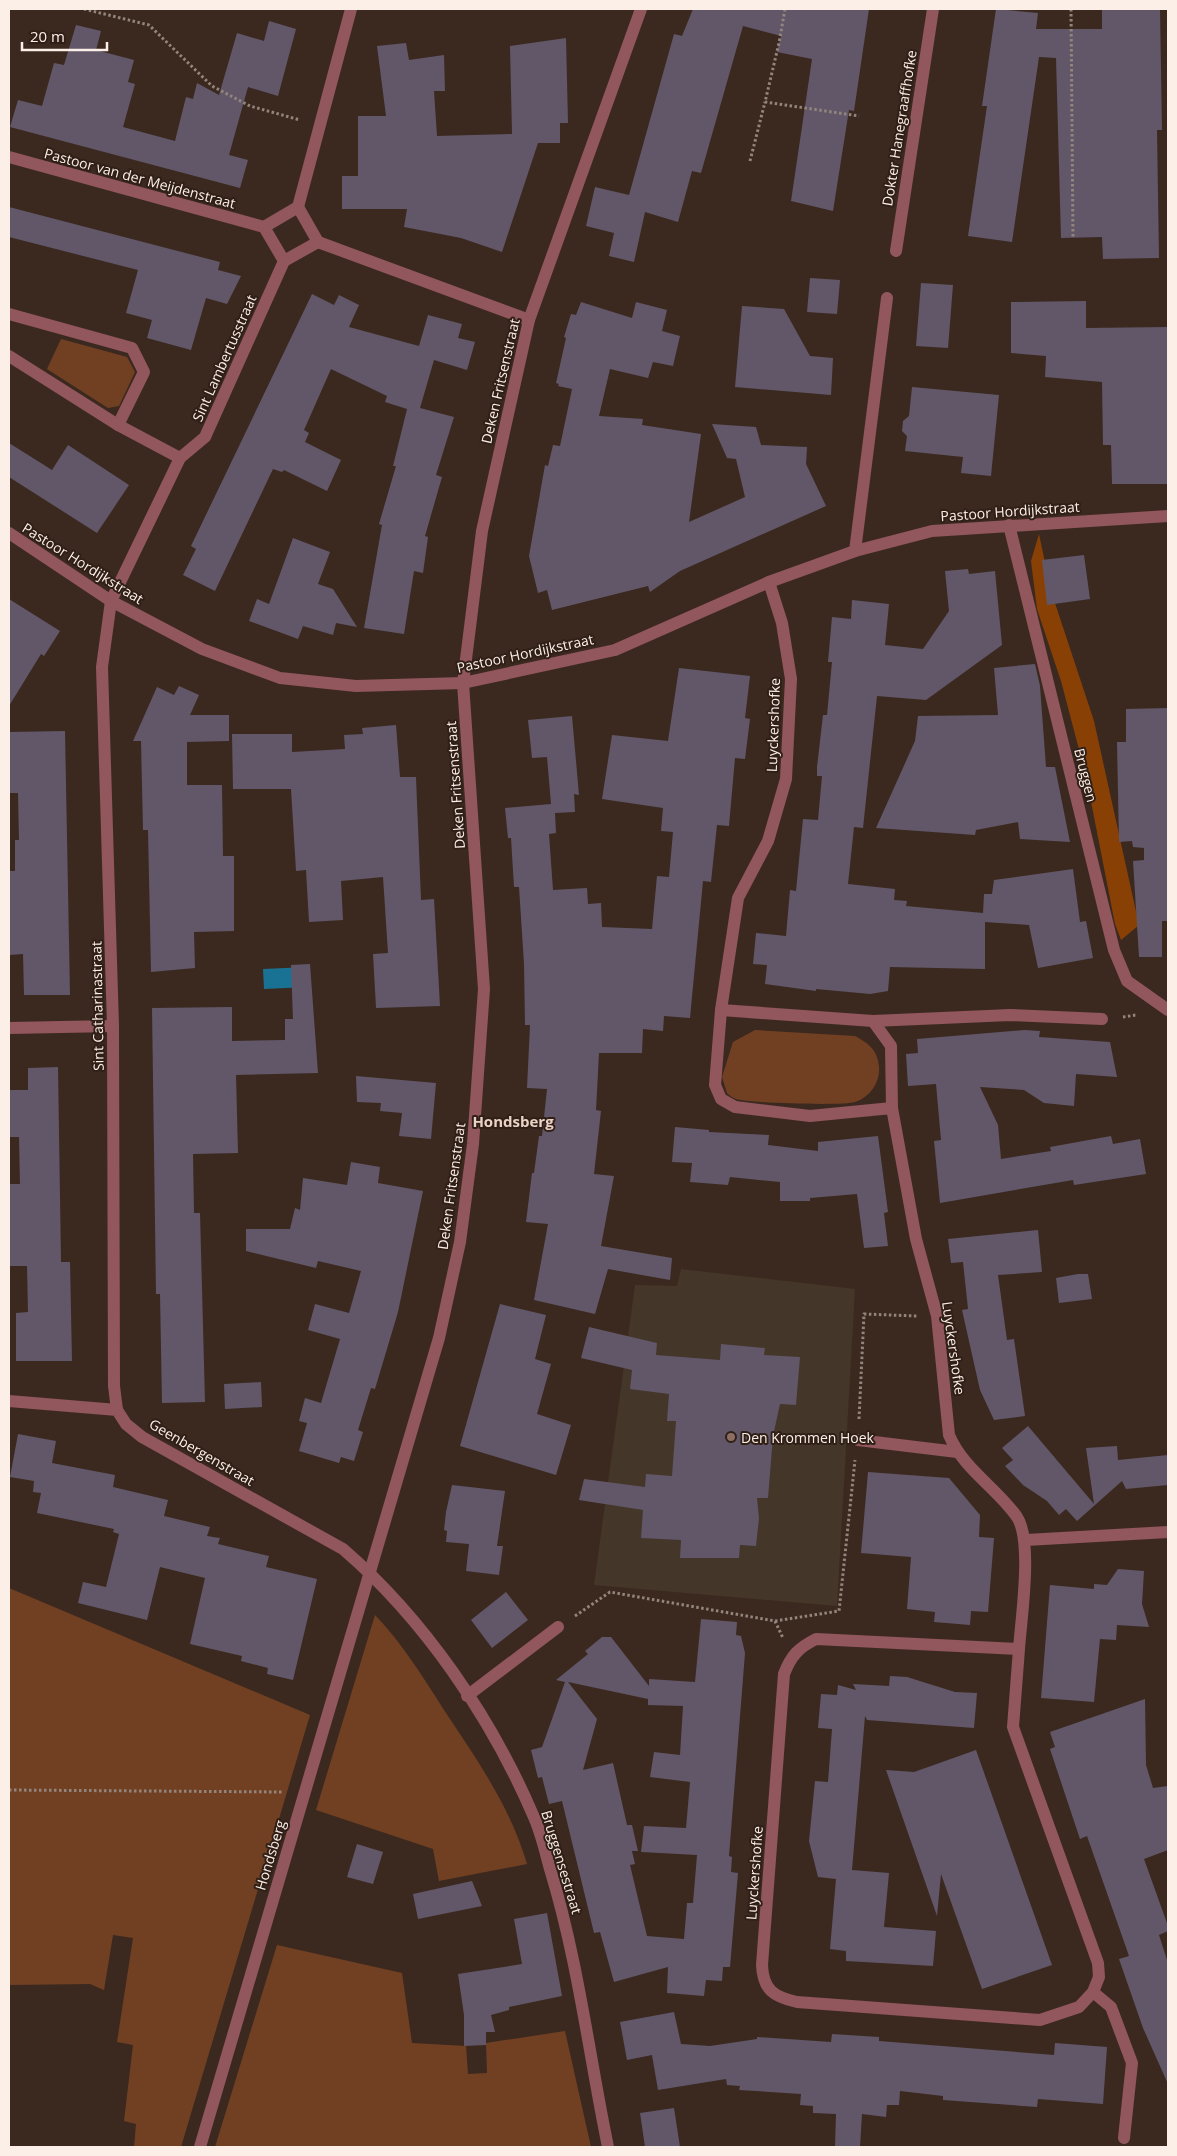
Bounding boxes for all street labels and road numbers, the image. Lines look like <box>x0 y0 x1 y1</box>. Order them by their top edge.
street label: Dokter Hanegraaffhofke <box>877 48 921 207</box>
street label: Pastoor van der Meijdenstraat <box>42 143 238 213</box>
street label: Sint Lambertusstraat <box>187 292 261 424</box>
street label: Deken Fritsenstraat <box>476 317 524 445</box>
street label: Pastoor Hordijkstraat <box>940 497 1080 525</box>
street label: Pastoor Hordijkstraat <box>19 518 147 608</box>
street label: Pastoor Hordijkstraat <box>455 629 595 677</box>
street label: Luyckershofke <box>762 677 784 772</box>
street label: Deken Fritsenstraat <box>441 720 469 849</box>
street label: Bruggen <box>1070 746 1102 804</box>
street label: Sint Catharinastraat <box>86 941 108 1071</box>
street label: Deken Fritsenstraat <box>433 1121 469 1251</box>
street label: Luyckershofke <box>938 1300 970 1396</box>
street label: Geenbergenstraat <box>146 1414 258 1490</box>
street label: Bruggensestraat <box>537 1808 587 1916</box>
street label: Hondsberg <box>250 1817 290 1892</box>
street label: Luyckershofke <box>741 1825 767 1921</box>

